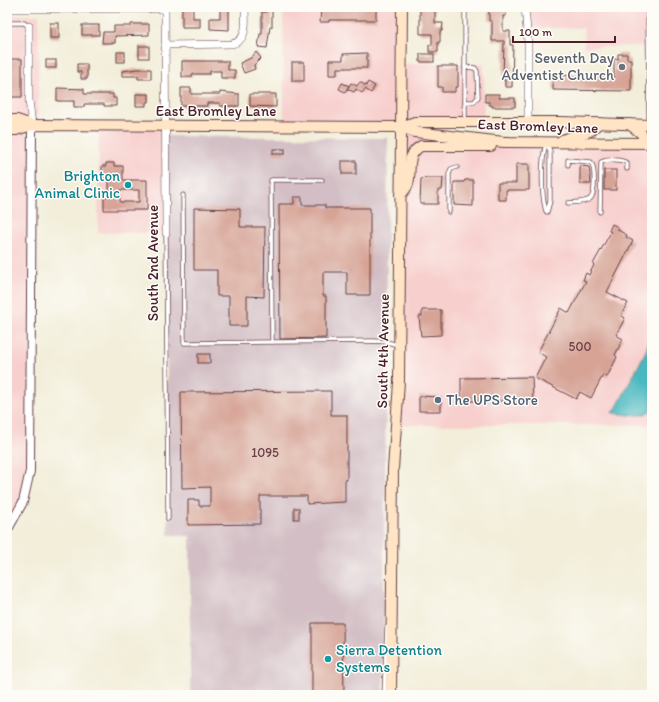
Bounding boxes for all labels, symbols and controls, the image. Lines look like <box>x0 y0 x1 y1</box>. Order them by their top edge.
scale bar <box>513 18 615 44</box>
text: 100 m <box>519 25 552 39</box>
place label: Seventh Day Adventist Church <box>502 49 614 84</box>
marker: Seventh Day Adventist Church <box>617 62 627 72</box>
street label: East Bromley Lane <box>156 102 276 120</box>
street label: East Bromley Lane <box>477 115 599 137</box>
place label: Brighton Animal Clinic <box>34 167 120 202</box>
marker: Brighton Animal Clinic <box>123 180 133 190</box>
street label: South 2nd Avenue <box>144 205 162 321</box>
street label: South 4th Avenue <box>373 293 393 409</box>
house number: 500 <box>569 339 591 354</box>
place label: The UPS Store <box>446 391 538 409</box>
marker: The UPS Store <box>433 395 443 405</box>
house number: 1095 <box>251 445 279 460</box>
place label: Sierra Detention Systems <box>336 641 443 676</box>
marker: Sierra Detention Systems <box>323 654 333 664</box>

